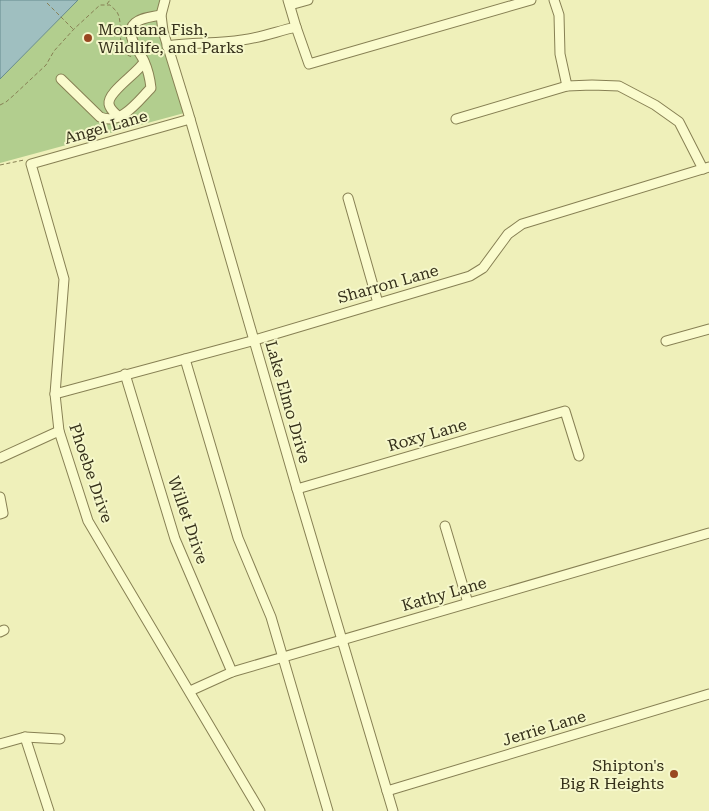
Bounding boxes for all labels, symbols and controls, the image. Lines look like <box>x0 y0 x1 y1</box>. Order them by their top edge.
place label: Montana Fish, Wildlife, and Parks <box>98 20 244 57</box>
marker: Montana Fish, Wildlife, and Parks <box>82 32 94 44</box>
street label: Angel Lane <box>62 106 150 148</box>
street label: Sharron Lane <box>335 260 441 307</box>
street label: Lake Elmo Drive <box>261 338 315 466</box>
street label: Roxy Lane <box>385 415 469 455</box>
street label: Phoebe Drive <box>65 421 117 525</box>
street label: Willet Drive <box>164 474 212 567</box>
street label: Kathy Lane <box>399 573 489 615</box>
street label: Jerrie Lane <box>500 706 588 750</box>
place label: Shipton's Big R Heights <box>560 756 664 793</box>
marker: Shipton's Big R Heights <box>668 768 680 780</box>

